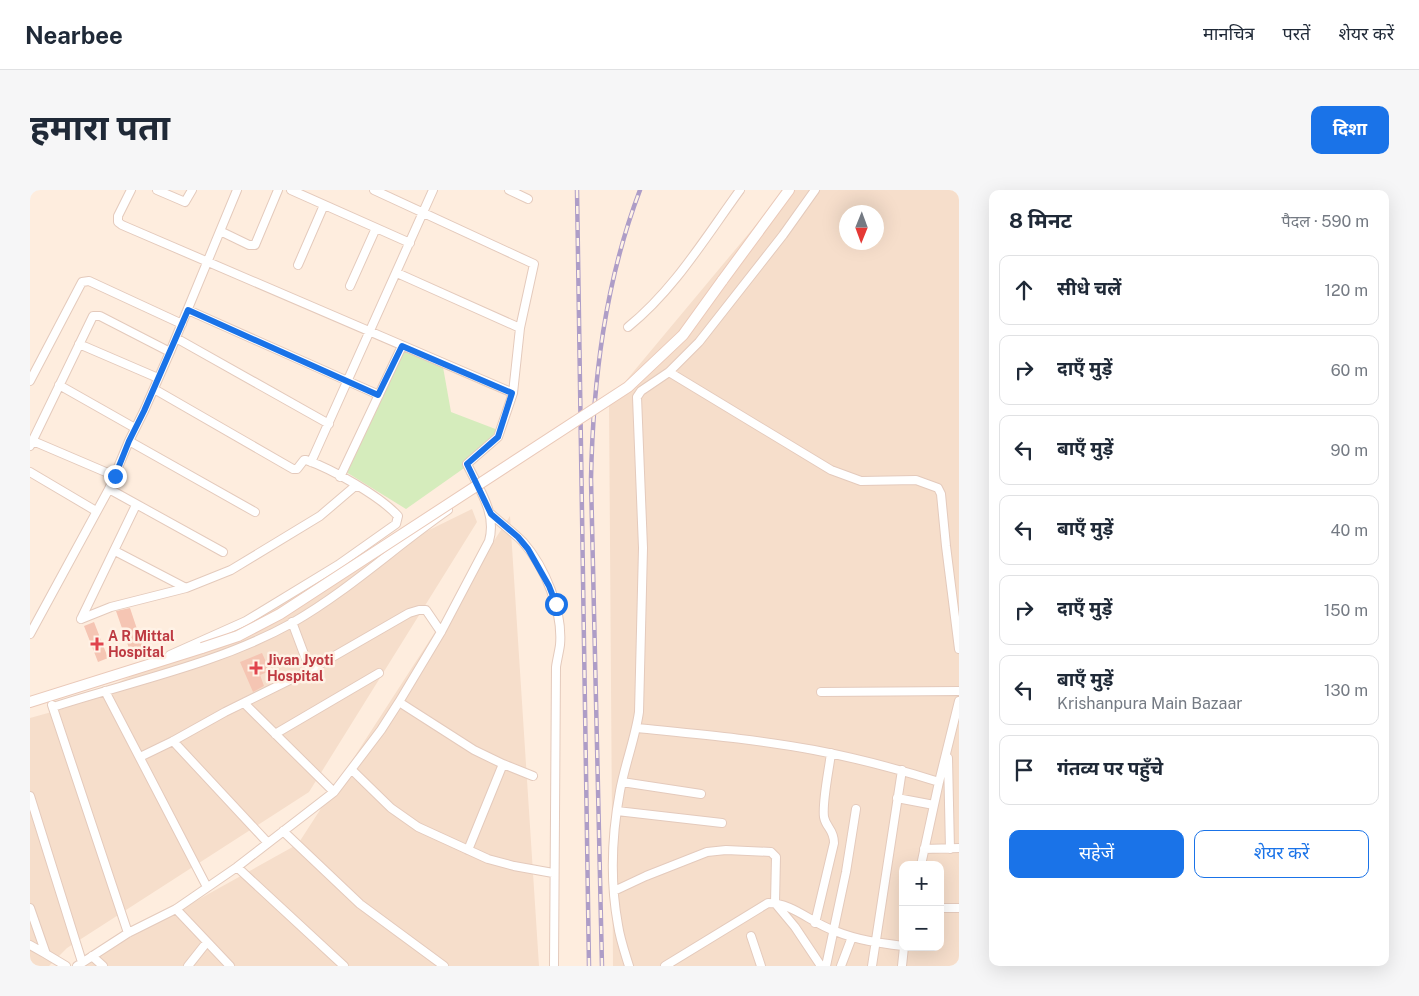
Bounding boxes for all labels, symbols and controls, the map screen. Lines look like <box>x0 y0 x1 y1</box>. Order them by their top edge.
text: Nearbee <box>25 21 123 49</box>
text: मानचित्र <box>1203 23 1255 44</box>
text: परतें <box>1283 23 1310 44</box>
text: शेयर करें <box>1338 23 1394 44</box>
button: दिशा <box>1311 106 1389 154</box>
text: हमारा पता <box>30 107 170 148</box>
north arrow <box>839 205 884 250</box>
text: 8 मिनट <box>1009 208 1072 233</box>
text: पैदल · 590 m <box>1282 212 1369 231</box>
icon: ahead <box>1010 276 1038 304</box>
text: सीधे चलें <box>1057 277 1121 299</box>
text: 120 m <box>1324 281 1368 300</box>
icon: right <box>1010 356 1038 384</box>
text: दाएँ मुड़ें <box>1057 357 1112 379</box>
text: 60 m <box>1331 361 1368 380</box>
icon: left <box>1010 436 1038 464</box>
text: बाएँ मुड़ें <box>1057 437 1113 459</box>
text: 90 m <box>1331 441 1368 460</box>
route end <box>104 465 127 488</box>
icon: left <box>1010 516 1038 544</box>
text: बाएँ मुड़ें <box>1057 517 1113 539</box>
text: 40 m <box>1330 521 1368 540</box>
route start <box>545 593 568 616</box>
icon: right <box>1010 596 1038 624</box>
text: दाएँ मुड़ें <box>1057 597 1112 619</box>
text: 150 m <box>1324 601 1368 620</box>
place label: A R Mittal Hospital <box>108 628 175 660</box>
marker: A R Mittal Hospital <box>90 637 104 651</box>
place label: Jivan Jyoti Hospital <box>267 652 333 684</box>
marker: Jivan Jyoti Hospital <box>249 661 263 675</box>
text: बाएँ मुड़ें <box>1057 668 1113 690</box>
icon: left <box>1010 676 1038 704</box>
text: 130 m <box>1324 681 1368 700</box>
text: Krishanpura Main Bazaar <box>1057 694 1243 713</box>
icon: arrive <box>1010 756 1038 784</box>
text: गंतव्य पर पहुँचे <box>1057 757 1163 779</box>
button: सहेजें <box>1009 830 1184 878</box>
button: शेयर करें <box>1194 830 1369 878</box>
map controls <box>899 861 944 951</box>
button: + <box>899 861 944 906</box>
button: − <box>899 906 944 951</box>

